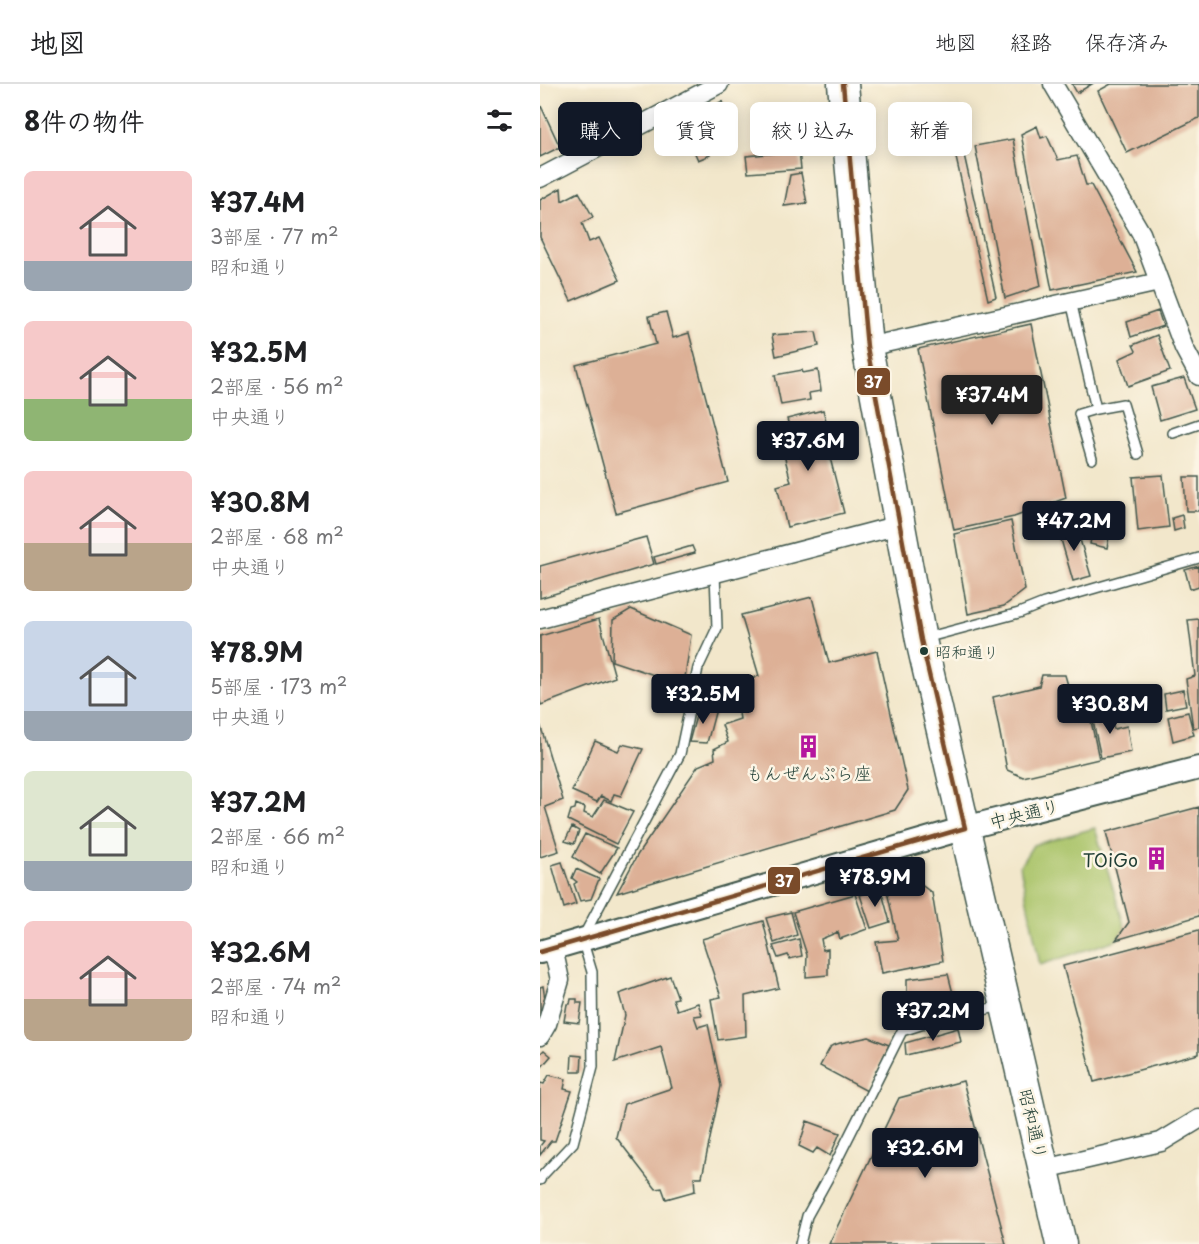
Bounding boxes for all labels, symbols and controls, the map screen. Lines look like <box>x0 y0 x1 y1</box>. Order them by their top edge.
text: 地図 <box>30 20 86 63</box>
text: 地図 <box>935 25 977 57</box>
text: 経路 <box>1010 25 1052 57</box>
text: 保存済み <box>1085 25 1169 57</box>
text: 8件の物件 <box>24 101 144 140</box>
chip: 購入 <box>558 102 642 156</box>
chip: 賃貸 <box>654 102 738 156</box>
chip: 絞り込み <box>750 102 876 156</box>
chip: 新着 <box>888 102 972 156</box>
icon: filters <box>483 104 516 137</box>
text: ¥37.4M <box>210 182 305 221</box>
icon: home <box>72 195 144 267</box>
text: 3部屋 · 77 m² <box>210 221 339 251</box>
text: 昭和通り <box>210 251 290 281</box>
text: ¥32.5M <box>210 332 308 371</box>
icon: home <box>72 345 144 417</box>
line badge: 37 <box>856 367 891 396</box>
text: 37 <box>864 369 883 393</box>
text: 2部屋 · 56 m² <box>210 371 344 401</box>
pin: ¥37.4M <box>943 375 1041 426</box>
text: ¥37.4M <box>955 379 1029 409</box>
text: 中央通り <box>210 401 290 431</box>
pin: ¥37.6M <box>759 421 857 472</box>
text: ¥37.6M <box>771 425 845 455</box>
text: ¥30.8M <box>210 482 310 521</box>
icon: home <box>72 495 144 567</box>
pin: ¥47.2M <box>1025 501 1123 552</box>
text: ¥47.2M <box>1036 505 1112 535</box>
text: 2部屋 · 68 m² <box>210 521 344 551</box>
text: 中央通り <box>210 551 290 581</box>
text: ¥78.9M <box>210 632 303 671</box>
place label: 昭和通り <box>935 639 999 663</box>
icon: home <box>72 645 144 717</box>
marker: 昭和通り <box>918 645 930 657</box>
text: 5部屋 · 173 m² <box>210 671 347 701</box>
pin: ¥32.5M <box>654 674 752 725</box>
text: ¥32.5M <box>665 678 741 708</box>
pin: ¥30.8M <box>1061 684 1159 735</box>
text: ¥30.8M <box>1071 688 1149 718</box>
text: 中央通り <box>210 701 290 731</box>
building icon: もんぜんぷら座 <box>796 733 822 759</box>
place label: もんぜんぷら座 <box>746 759 872 786</box>
text: ¥37.2M <box>210 782 306 821</box>
street label: 中央通り <box>986 791 1062 835</box>
icon: home <box>72 795 144 867</box>
text: 2部屋 · 66 m² <box>210 821 345 851</box>
place label: TOiGo <box>1083 846 1138 873</box>
building icon: TOiGo <box>1143 846 1169 872</box>
text: 昭和通り <box>210 851 290 881</box>
pin: ¥78.9M <box>826 857 924 908</box>
text: ¥78.9M <box>839 861 911 891</box>
line badge: 37 <box>767 866 801 895</box>
text: 37 <box>775 868 794 892</box>
text: ¥32.6M <box>210 932 311 971</box>
icon: home <box>72 945 144 1017</box>
text: 2部屋 · 74 m² <box>210 971 341 1001</box>
pin: ¥37.2M <box>884 991 982 1042</box>
text: ¥37.2M <box>896 995 970 1025</box>
text: 昭和通り <box>210 1001 290 1031</box>
street label: 昭和通り <box>1013 1086 1055 1162</box>
pin: ¥32.6M <box>876 1128 974 1179</box>
text: ¥32.6M <box>886 1132 964 1162</box>

